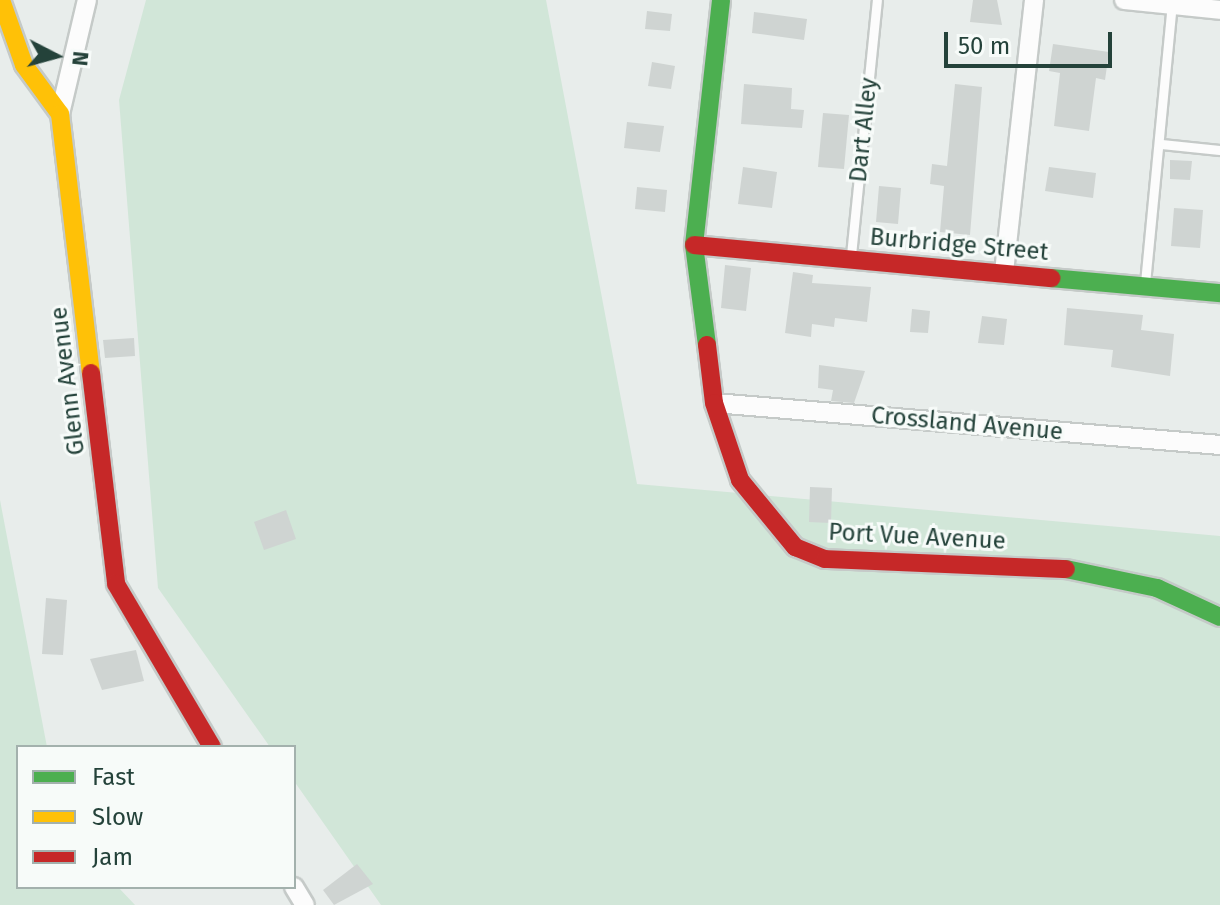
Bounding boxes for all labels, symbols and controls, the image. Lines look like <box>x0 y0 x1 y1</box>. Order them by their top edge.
north arrow <box>16 16 96 96</box>
scale bar <box>948 16 1116 66</box>
text: 50 m <box>958 32 1010 60</box>
text: N <box>66 50 95 67</box>
street label: Dart Alley <box>844 76 884 184</box>
street label: Burbridge Street <box>869 223 1049 267</box>
street label: Glenn Avenue <box>45 305 91 457</box>
street label: Crossland Avenue <box>870 401 1064 447</box>
street label: Port Vue Avenue <box>828 518 1006 556</box>
legend <box>16 745 296 889</box>
text: Fast <box>92 763 135 791</box>
text: Slow <box>92 803 143 831</box>
text: Jam <box>92 843 133 871</box>

